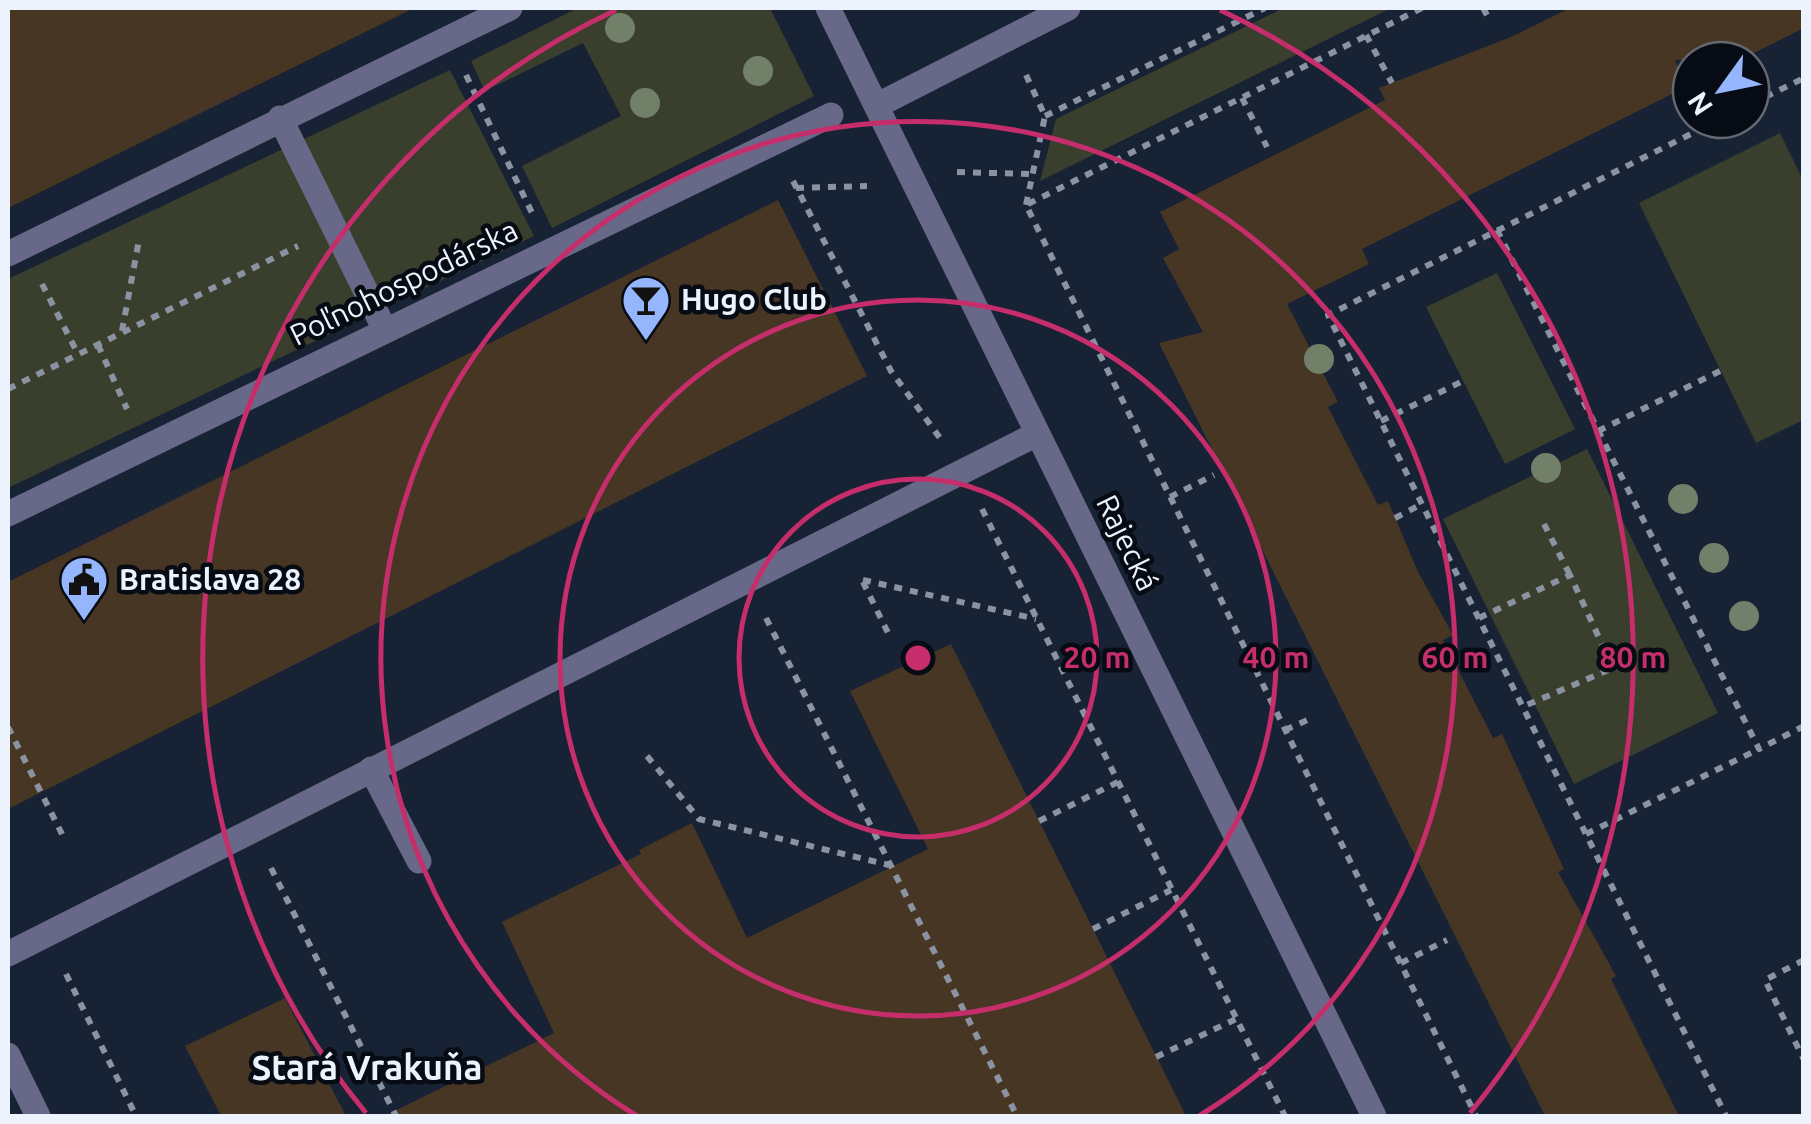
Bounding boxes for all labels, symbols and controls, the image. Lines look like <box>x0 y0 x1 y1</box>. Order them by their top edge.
north arrow <box>1671 40 1771 140</box>
text: N <box>1681 87 1718 121</box>
street label: Poľnohospodárska <box>284 212 523 352</box>
bar icon: Hugo Club <box>620 274 672 342</box>
place label: Hugo Club <box>681 282 827 316</box>
street label: Rajecká <box>1090 489 1166 596</box>
public building icon: Bratislava 28 <box>58 554 110 622</box>
place label: Bratislava 28 <box>119 562 301 596</box>
centre of rings <box>900 640 936 676</box>
text: 20 m <box>1064 640 1130 674</box>
text: 40 m <box>1243 640 1309 674</box>
text: 60 m <box>1422 640 1488 674</box>
text: 80 m <box>1600 640 1666 674</box>
district label: Stará Vrakuňa <box>251 1047 483 1087</box>

